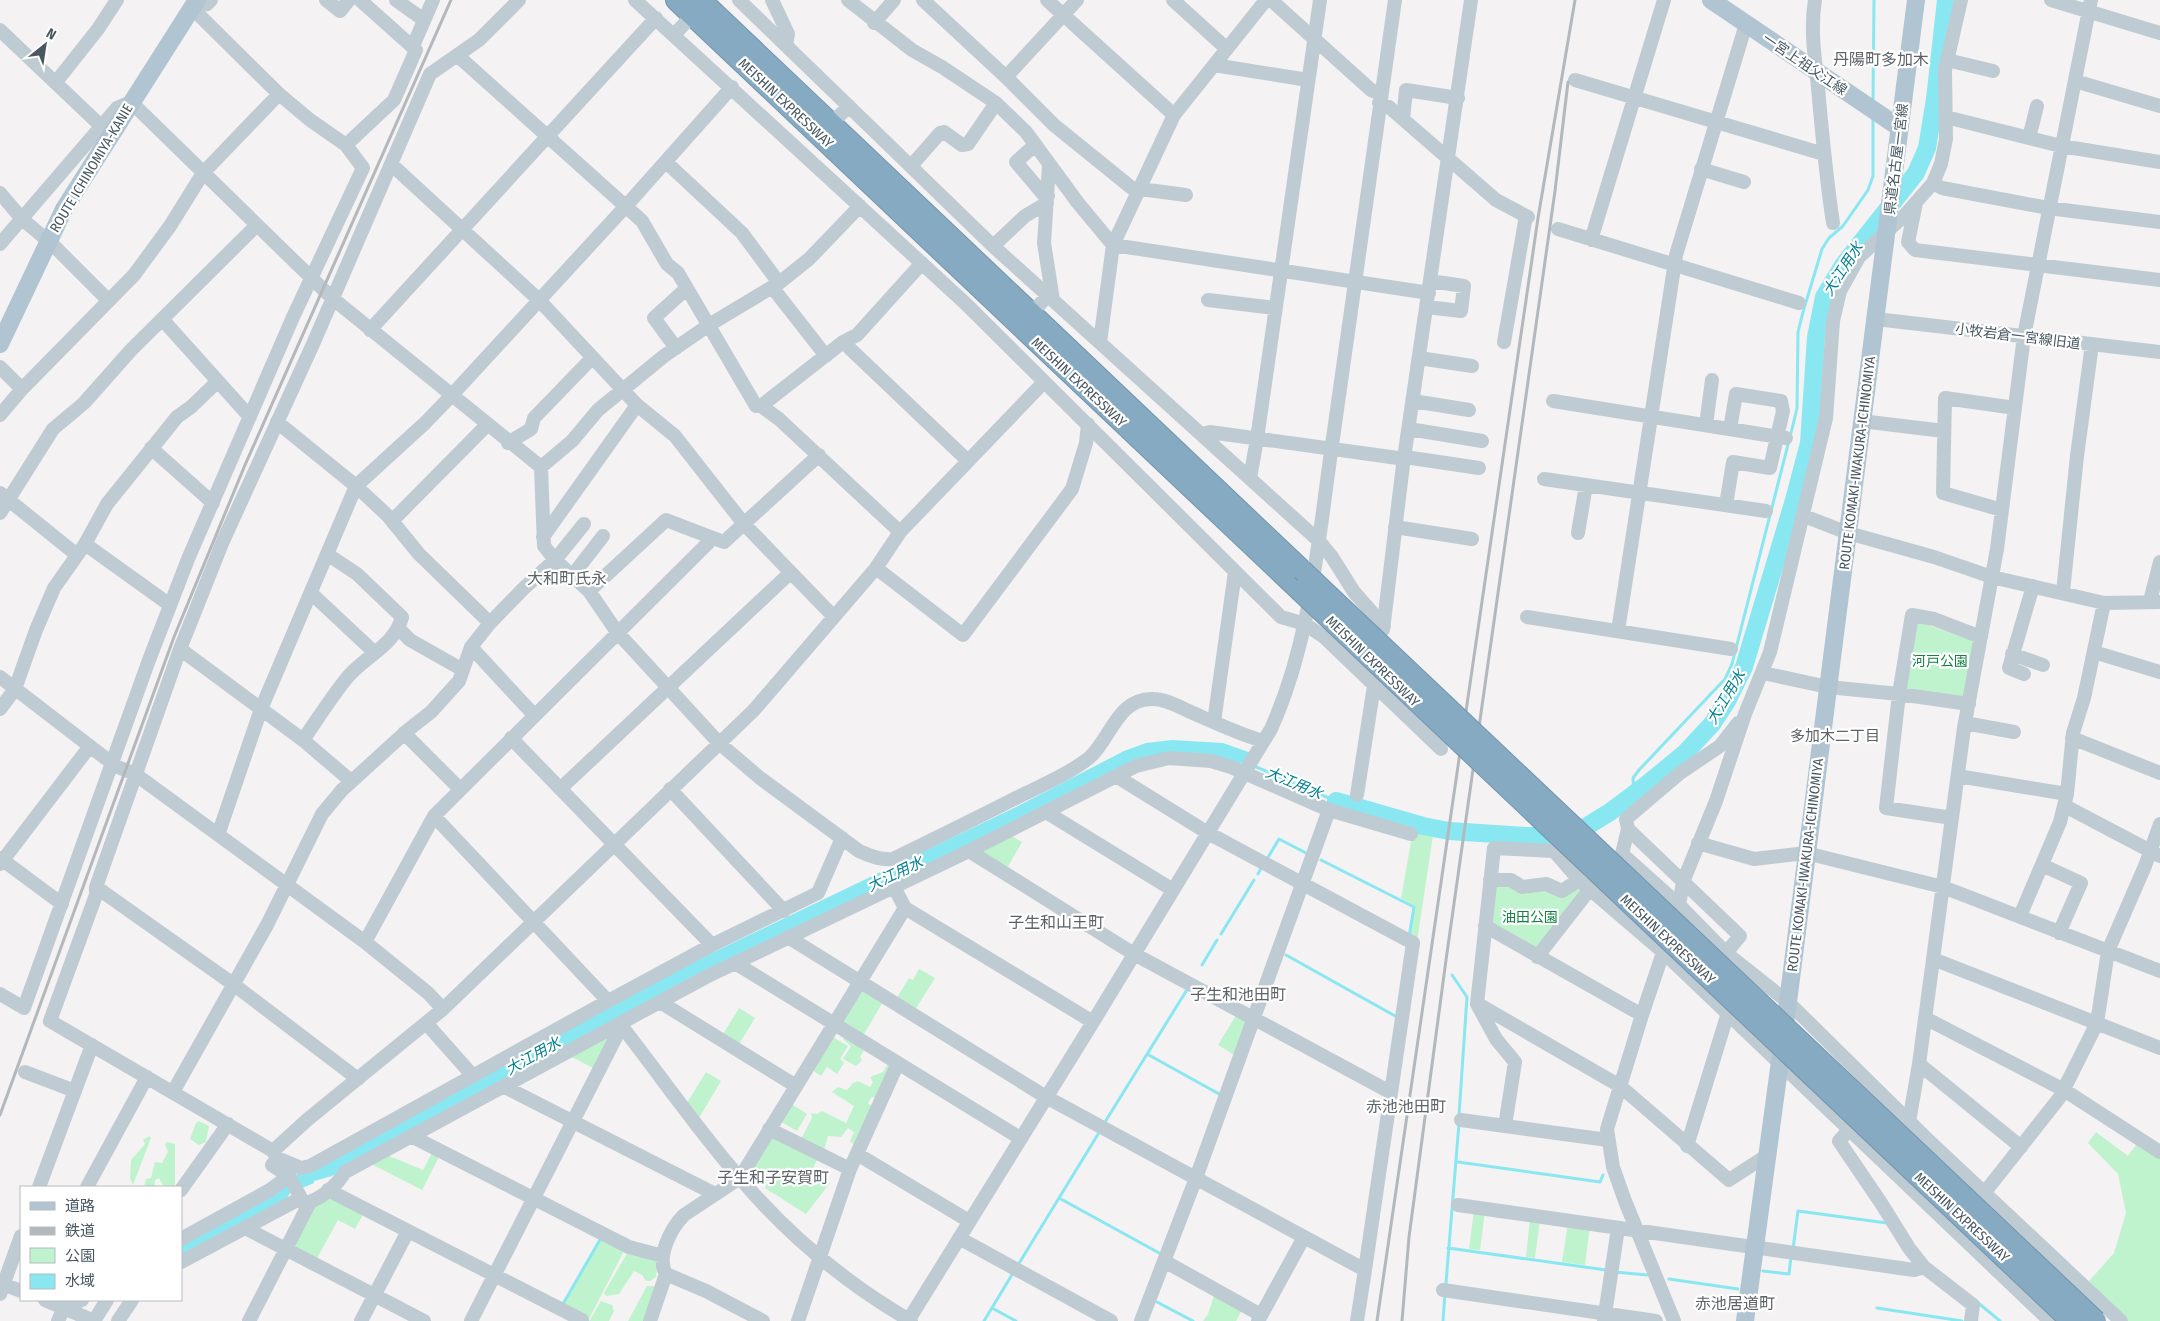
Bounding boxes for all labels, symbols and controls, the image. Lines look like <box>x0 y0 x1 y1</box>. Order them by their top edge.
north arrow <box>20 20 70 70</box>
text: N <box>43 25 59 44</box>
street label: 一宮上祖父江線 <box>1759 30 1850 99</box>
district label: 丹陽町多加木 <box>1833 50 1929 69</box>
street label: MEISHIN EXPRESSWAY <box>735 55 837 152</box>
street label: ROUTE ICHINOMIYA-KANIE <box>46 101 137 236</box>
street label: 県道名古屋一宮線 <box>1881 102 1912 216</box>
water label: 大江用水 <box>1819 237 1868 299</box>
street label: 小牧岩倉一宮線旧道 <box>1954 320 2082 353</box>
street label: MEISHIN EXPRESSWAY <box>1028 334 1130 431</box>
street label: ROUTE KOMAKI-IWAKURA-ICHINOMIYA <box>1836 355 1879 571</box>
district label: 大和町氏永 <box>527 569 607 588</box>
street label: MEISHIN EXPRESSWAY <box>1322 612 1423 710</box>
park label: 河戸公園 <box>1912 653 1968 670</box>
water label: 大江用水 <box>1703 665 1750 727</box>
district label: 多加木二丁目 <box>1790 727 1880 745</box>
street label: ROUTE KOMAKI-IWAKURA-ICHINOMIYA <box>1784 757 1827 973</box>
water label: 大江用水 <box>1263 763 1327 804</box>
water label: 大江用水 <box>864 852 928 895</box>
street label: MEISHIN EXPRESSWAY <box>1617 891 1719 988</box>
park label: 油田公園 <box>1502 909 1558 926</box>
district label: 子生和山王町 <box>1008 913 1104 932</box>
district label: 子生和池田町 <box>1190 985 1286 1004</box>
water label: 大江用水 <box>502 1033 565 1078</box>
district label: 赤池池田町 <box>1366 1097 1446 1116</box>
district label: 子生和子安賀町 <box>717 1168 829 1187</box>
street label: MEISHIN EXPRESSWAY <box>1911 1169 2013 1266</box>
legend <box>20 1186 182 1301</box>
text: 道路 <box>65 1197 95 1215</box>
text: 鉄道 <box>65 1222 95 1240</box>
text: 公園 <box>65 1247 95 1265</box>
text: 水域 <box>65 1272 95 1290</box>
district label: 赤池居道町 <box>1695 1294 1775 1313</box>

